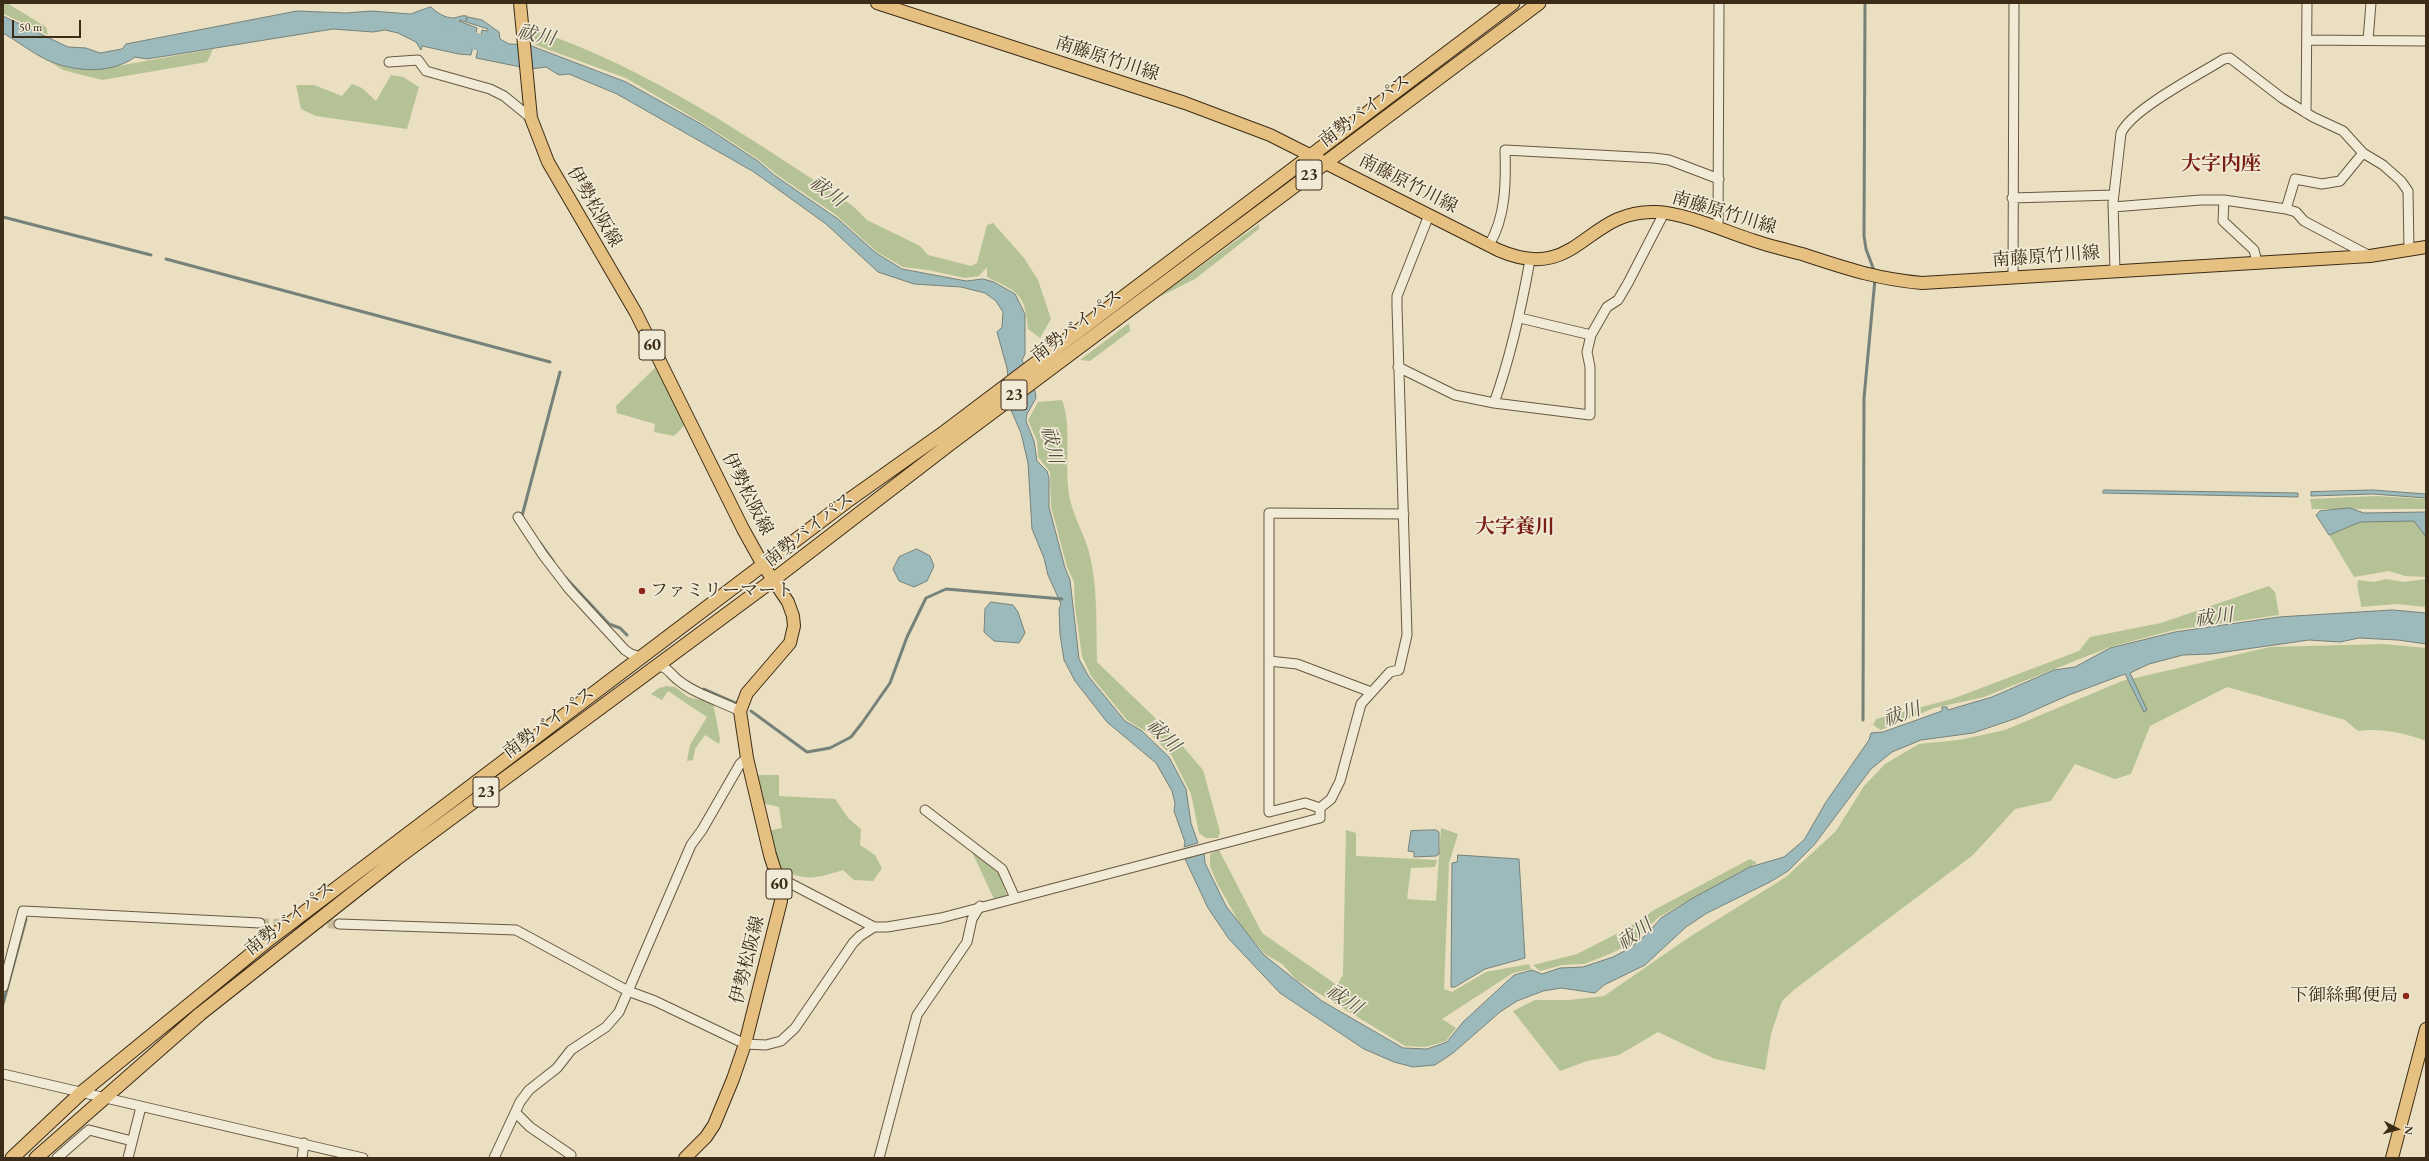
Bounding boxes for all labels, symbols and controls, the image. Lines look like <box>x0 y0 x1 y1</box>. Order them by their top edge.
scale bar <box>14 12 83 38</box>
text: 50 m <box>19 19 42 35</box>
water label: 祓川 <box>515 21 557 51</box>
street label: 南藤原竹川線 <box>1052 32 1162 86</box>
street label: 南勢バイパス <box>1315 70 1415 152</box>
street label: 南藤原竹川線 <box>1355 150 1461 218</box>
district label: 大字内座 <box>2181 153 2261 177</box>
road number: 23 <box>1296 160 1322 190</box>
street label: 伊勢松阪線 <box>562 163 626 251</box>
water label: 祓川 <box>805 172 849 212</box>
street label: 南藤原竹川線 <box>1669 187 1779 239</box>
street label: 南藤原竹川線 <box>1991 242 2101 272</box>
street label: 南勢バイパス <box>1027 285 1127 367</box>
road number: 60 <box>639 330 665 360</box>
road number: 23 <box>1001 380 1027 410</box>
water label: 祓川 <box>1035 424 1067 466</box>
street label: 伊勢松阪線 <box>717 449 777 539</box>
street label: 南勢バイパス <box>760 488 858 572</box>
district label: 大字養川 <box>1475 516 1555 540</box>
place label: ファミリーマート <box>650 580 794 602</box>
marker: ファミリーマート <box>637 586 647 596</box>
water label: 祓川 <box>2194 604 2234 632</box>
street label: 南勢バイパス <box>499 683 599 763</box>
water label: 祓川 <box>1880 698 1924 732</box>
water label: 祓川 <box>1141 715 1185 757</box>
road number: 23 <box>473 777 499 807</box>
road number: 60 <box>766 869 792 899</box>
street label: 南勢バイパス <box>241 877 339 961</box>
street label: 伊勢松阪線 <box>727 914 769 1006</box>
water label: 祓川 <box>1613 915 1657 955</box>
water label: 祓川 <box>1322 980 1366 1020</box>
place label: 下御絲郵便局 <box>2290 985 2398 1007</box>
marker: 下御絲郵便局 <box>2401 991 2411 1001</box>
north arrow <box>2377 1109 2417 1149</box>
text: N <box>2402 1125 2416 1135</box>

